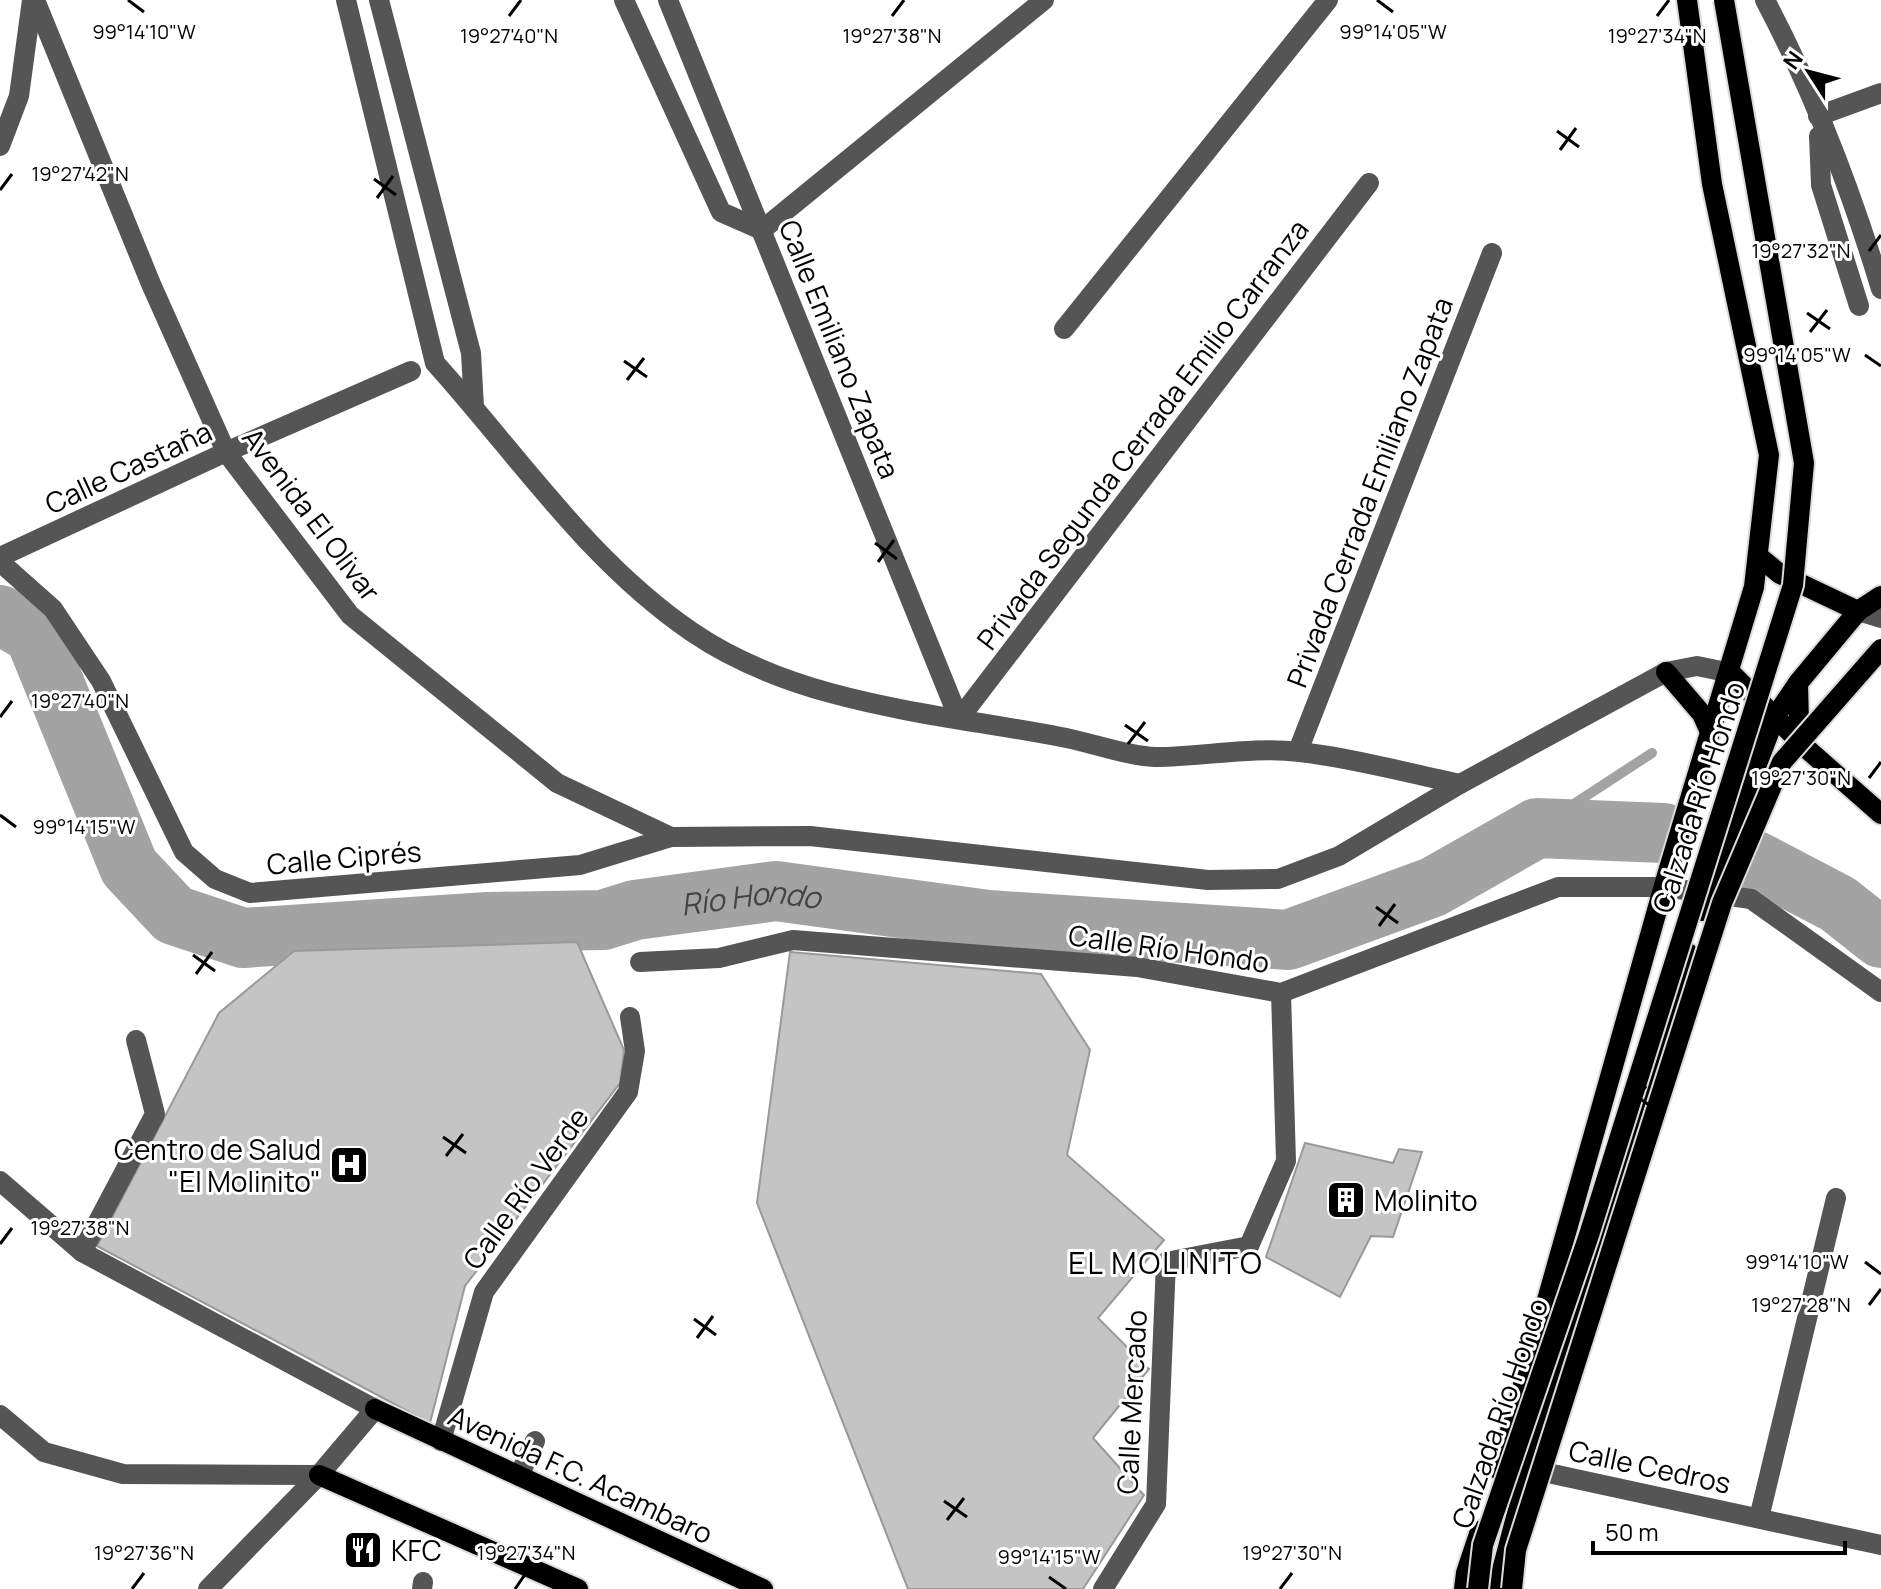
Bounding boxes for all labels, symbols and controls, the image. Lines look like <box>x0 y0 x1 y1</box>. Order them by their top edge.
text: 99°14'10"W <box>92 18 196 45</box>
text: 99°14'05"W <box>1339 18 1447 45</box>
text: 19°27'40"N <box>460 22 558 49</box>
text: 19°27'38"N <box>842 22 942 49</box>
text: 19°27'34"N <box>1608 22 1706 49</box>
north arrow <box>1769 32 1849 112</box>
text: N <box>1776 45 1810 75</box>
text: 19°27'42"N <box>31 160 129 187</box>
street label: Privada Segunda Cerrada Emilio Carranza <box>968 211 1316 657</box>
street label: Calle Emiliano Zapata <box>771 214 909 484</box>
text: 19°27'32"N <box>1752 237 1850 264</box>
street label: Privada Cerrada Emiliano Zapata <box>1277 292 1461 692</box>
text: 99°14'05"W <box>1743 341 1851 368</box>
street label: Calle Castaña <box>38 412 218 522</box>
street label: Avenida El Olivar <box>234 420 390 608</box>
street label: Calzada Río Hondo <box>1643 676 1753 918</box>
text: 19°27'40"N <box>31 687 129 714</box>
text: 19°27'30"N <box>1751 764 1851 791</box>
text: 99°14'15"W <box>33 813 136 840</box>
street label: Calle Ciprés <box>265 831 423 883</box>
water label: Río Hondo <box>678 870 826 924</box>
street label: Calle Río Hondo <box>1066 915 1272 981</box>
street label: Calle Río Verde <box>453 1099 597 1277</box>
place label: Centro de Salud "El Molinito" <box>114 1130 321 1200</box>
hospital icon: Centro de Salud "El Molinito" <box>328 1144 370 1186</box>
building icon: Molinito <box>1325 1179 1367 1221</box>
place label: Molinito <box>1374 1181 1478 1219</box>
text: 19°27'38"N <box>30 1214 130 1241</box>
district label: EL MOLINITO <box>1068 1242 1264 1283</box>
text: 99°14'10"W <box>1745 1248 1849 1275</box>
text: 19°27'28"N <box>1751 1291 1851 1318</box>
street label: Calzada Río Hondo <box>1442 1293 1556 1533</box>
street label: Calle Mercado <box>1107 1309 1155 1495</box>
street label: Avenida F.C. Acambaro <box>443 1396 719 1552</box>
street label: Calle Cedros <box>1566 1430 1734 1502</box>
scale bar <box>1593 1505 1845 1555</box>
text: 50 m <box>1605 1515 1659 1548</box>
restaurant icon: KFC <box>342 1529 384 1571</box>
place label: KFC <box>391 1531 442 1569</box>
text: 19°27'36"N <box>94 1539 194 1566</box>
text: 19°27'34"N <box>477 1539 575 1566</box>
text: 19°27'30"N <box>1242 1539 1342 1566</box>
text: 99°14'15"W <box>998 1543 1101 1570</box>

